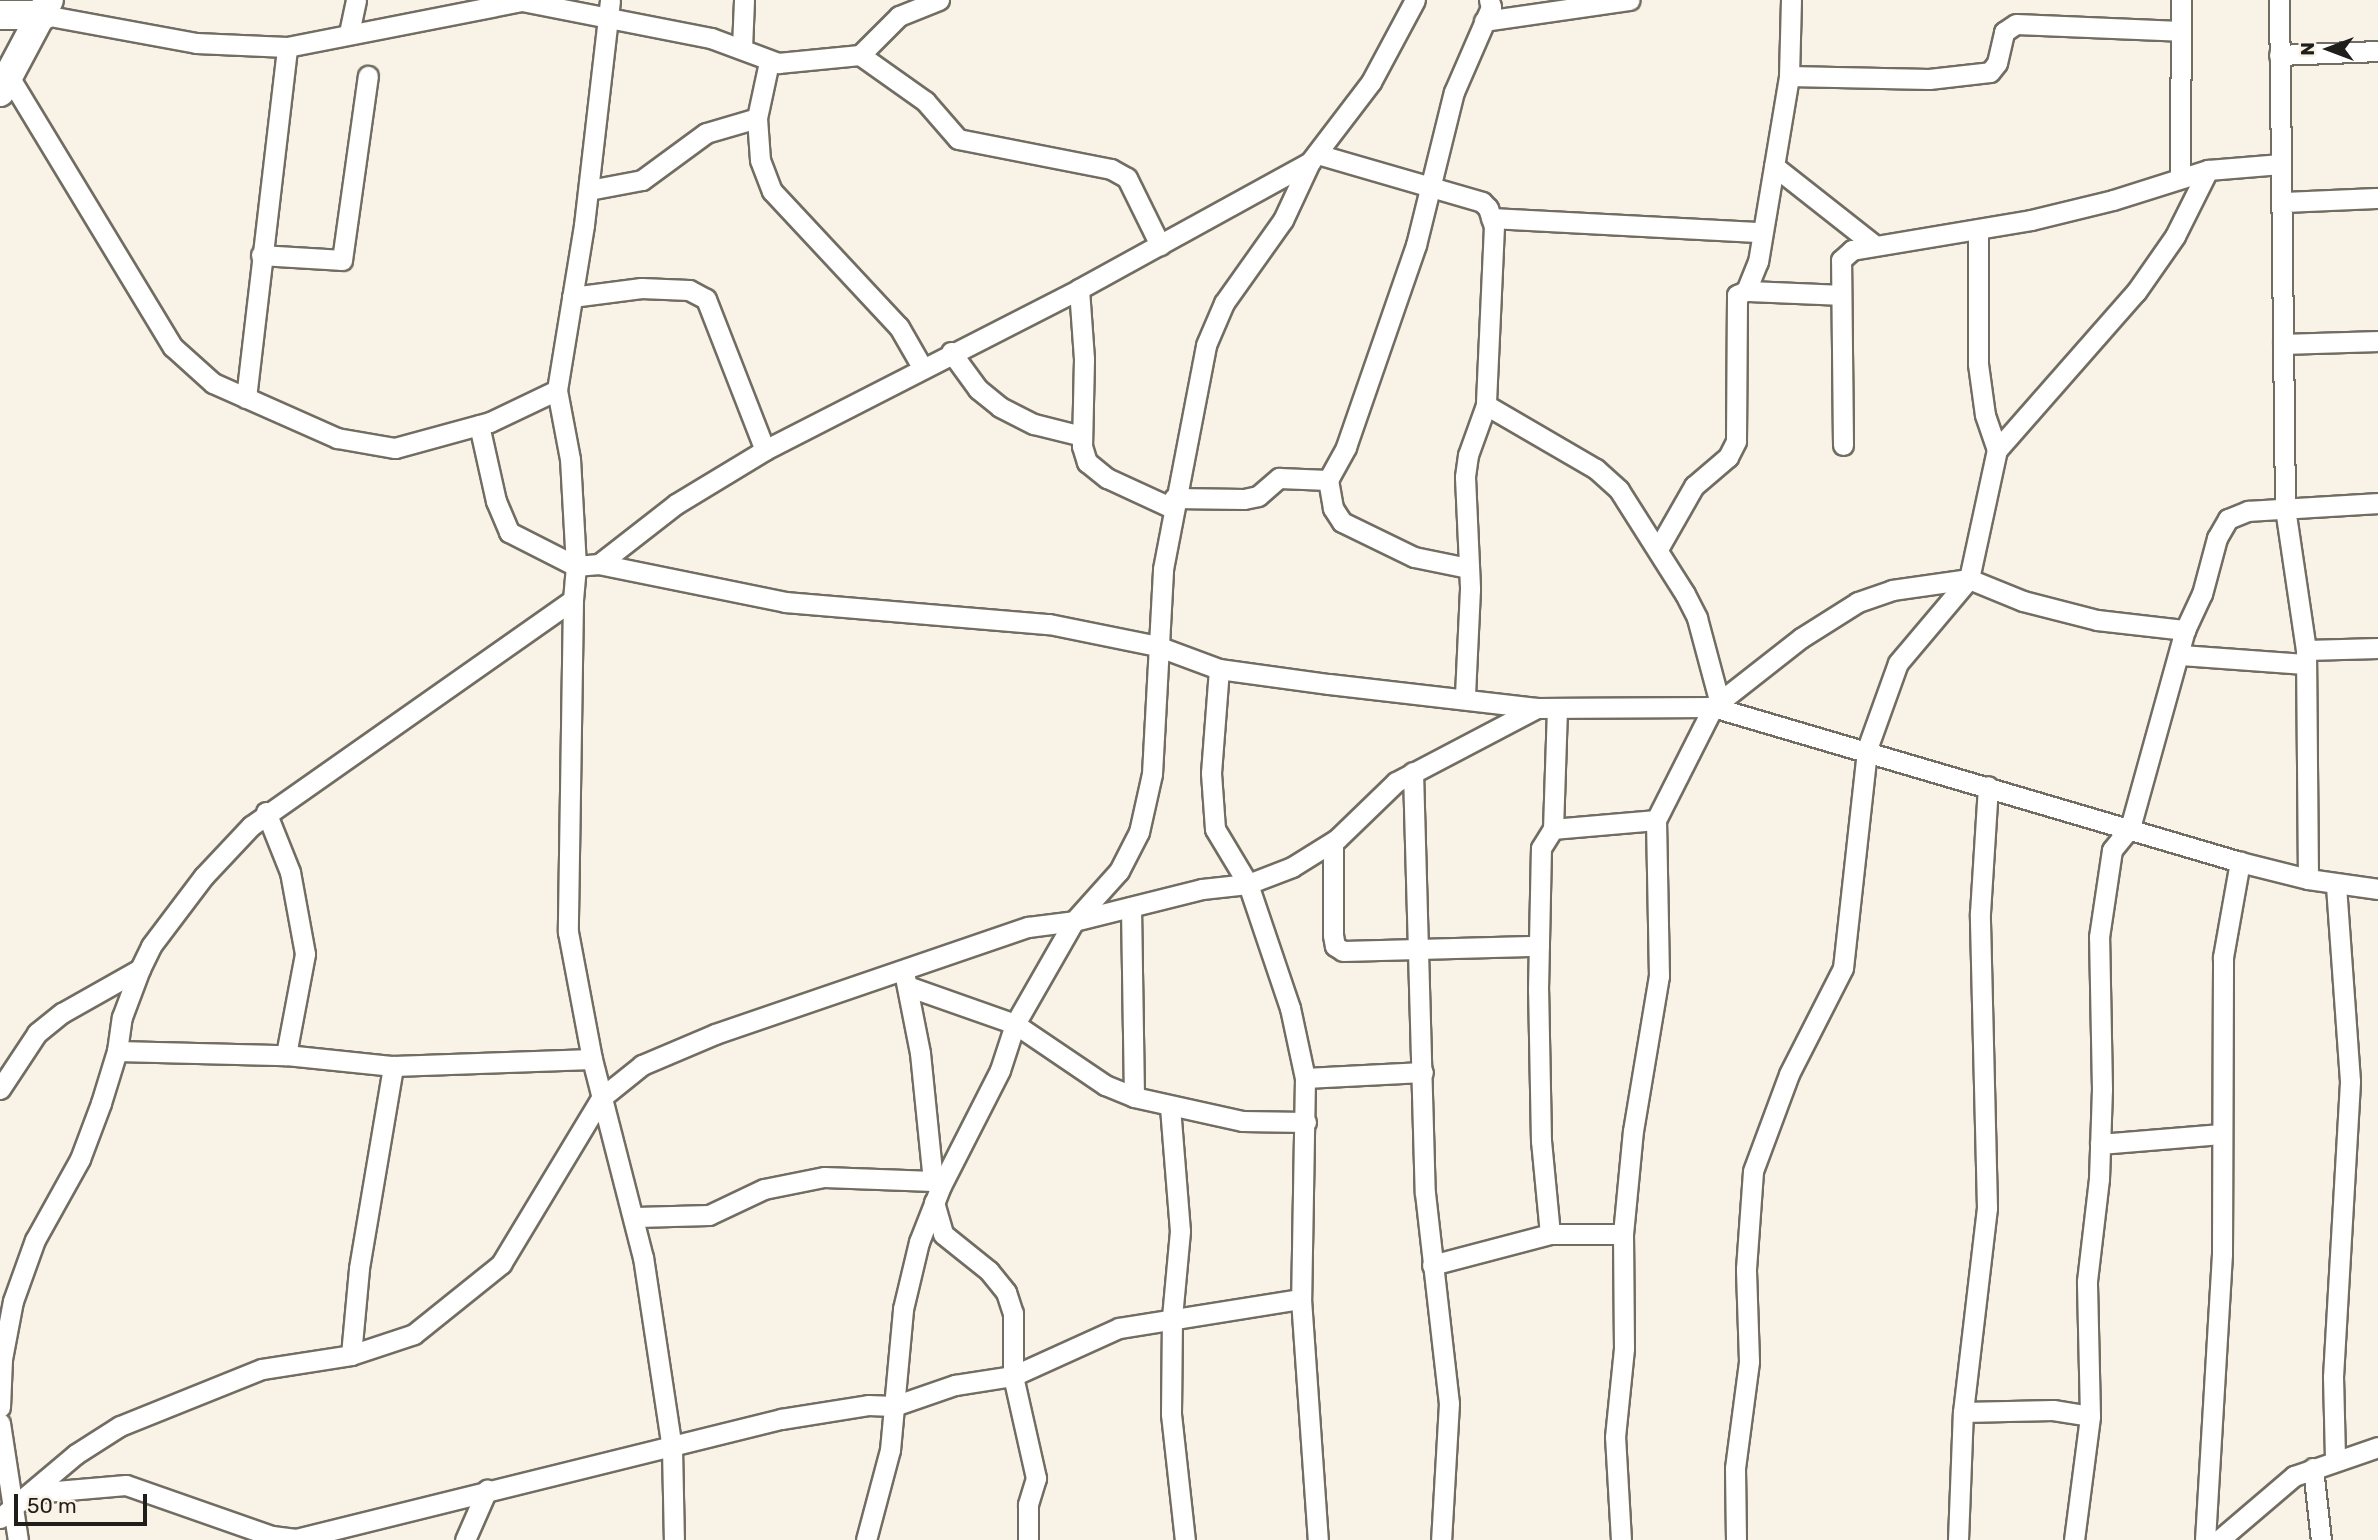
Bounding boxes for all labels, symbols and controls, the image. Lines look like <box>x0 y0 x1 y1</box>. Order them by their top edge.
north arrow <box>2294 14 2364 84</box>
text: N <box>2296 42 2319 56</box>
scale bar <box>18 1480 150 1524</box>
text: 50 m <box>27 1493 77 1518</box>

